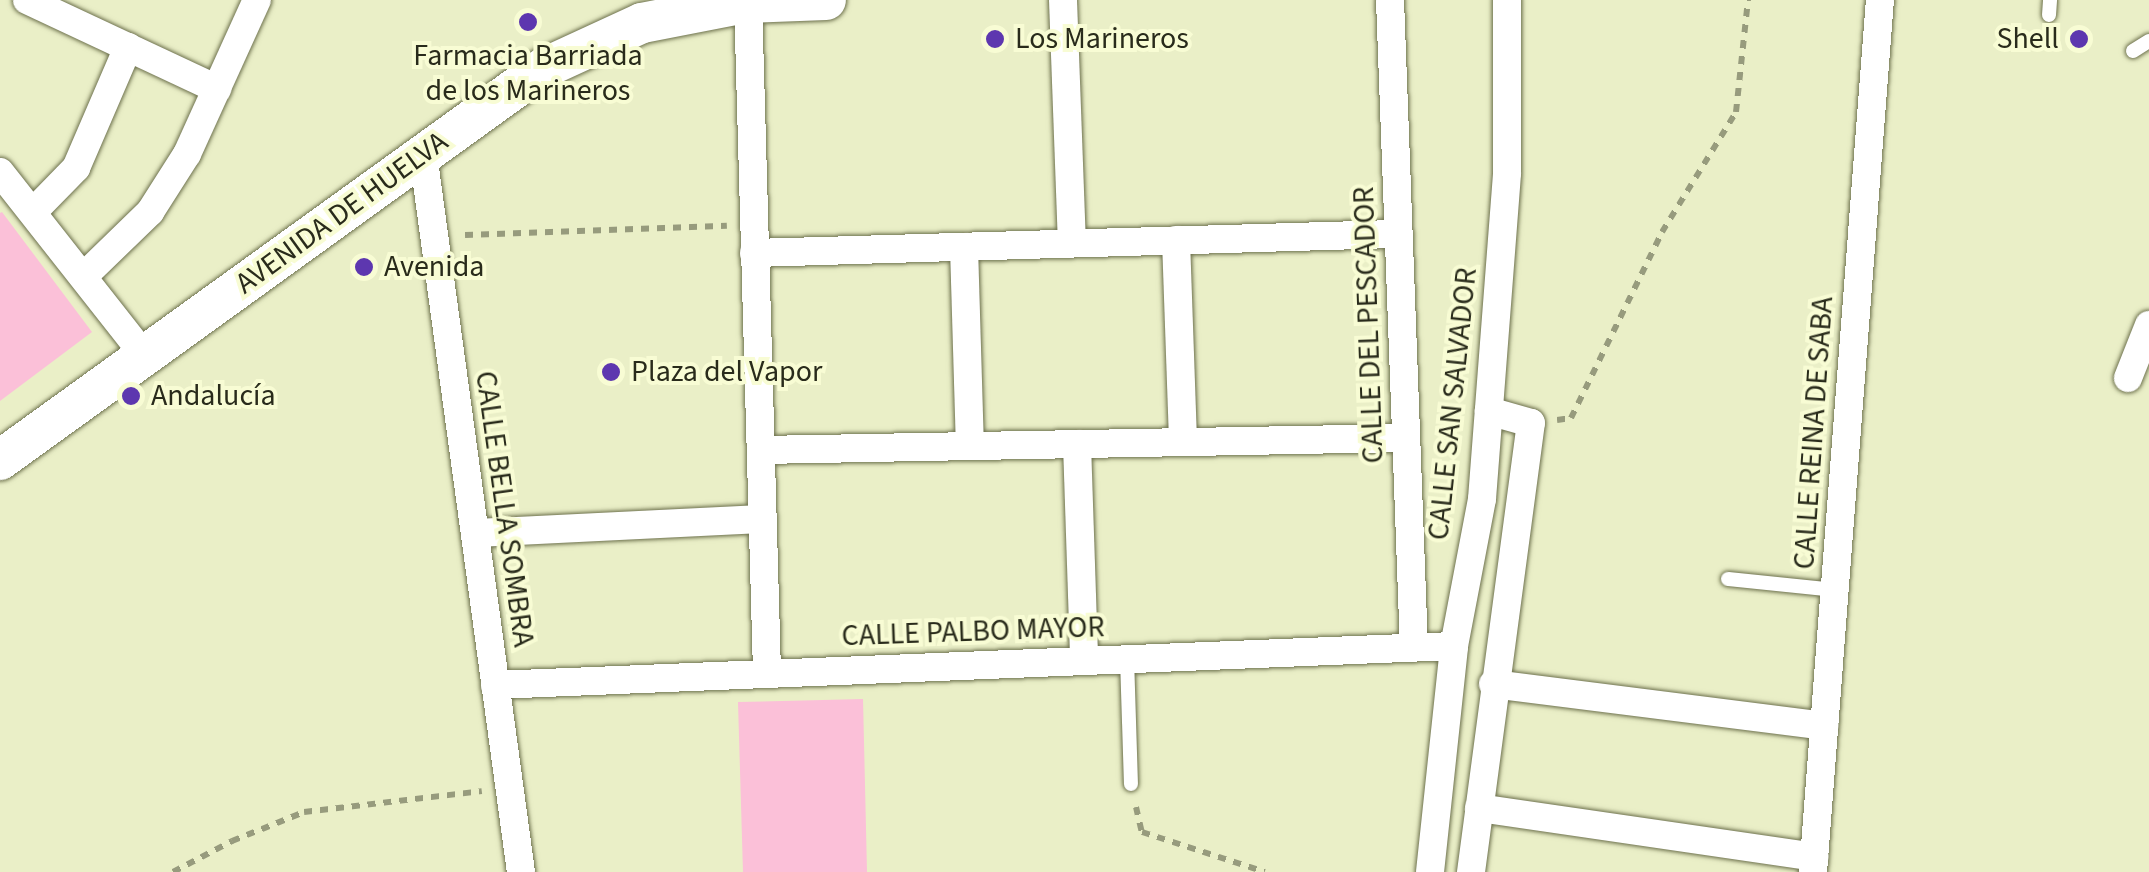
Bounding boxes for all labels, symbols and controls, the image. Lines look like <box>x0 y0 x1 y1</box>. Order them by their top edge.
marker: Farmacia Barriada de los Marineros <box>517 11 539 33</box>
place label: Los Marineros <box>1015 21 1189 57</box>
place label: Shell <box>1996 21 2059 57</box>
marker: Los Marineros <box>984 28 1006 50</box>
marker: Shell <box>2068 28 2090 50</box>
place label: Farmacia Barriada de los Marineros <box>413 38 643 108</box>
street label: AVENIDA DE HUELVA <box>229 124 455 302</box>
street label: CALLE DEL PESCADOR <box>1346 186 1392 464</box>
place label: Avenida <box>384 249 484 285</box>
marker: Avenida <box>353 256 375 278</box>
street label: CALLE SAN SALVADOR <box>1421 266 1485 542</box>
street label: CALLE REINA DE SABA <box>1787 295 1841 571</box>
place label: Plaza del Vapor <box>631 354 822 390</box>
marker: Plaza del Vapor <box>600 361 622 383</box>
street label: CALLE BELLA SOMBRA <box>467 369 541 649</box>
place label: Andalucía <box>151 378 276 414</box>
marker: Andalucía <box>120 385 142 407</box>
street label: CALLE PALBO MAYOR <box>841 609 1105 655</box>

